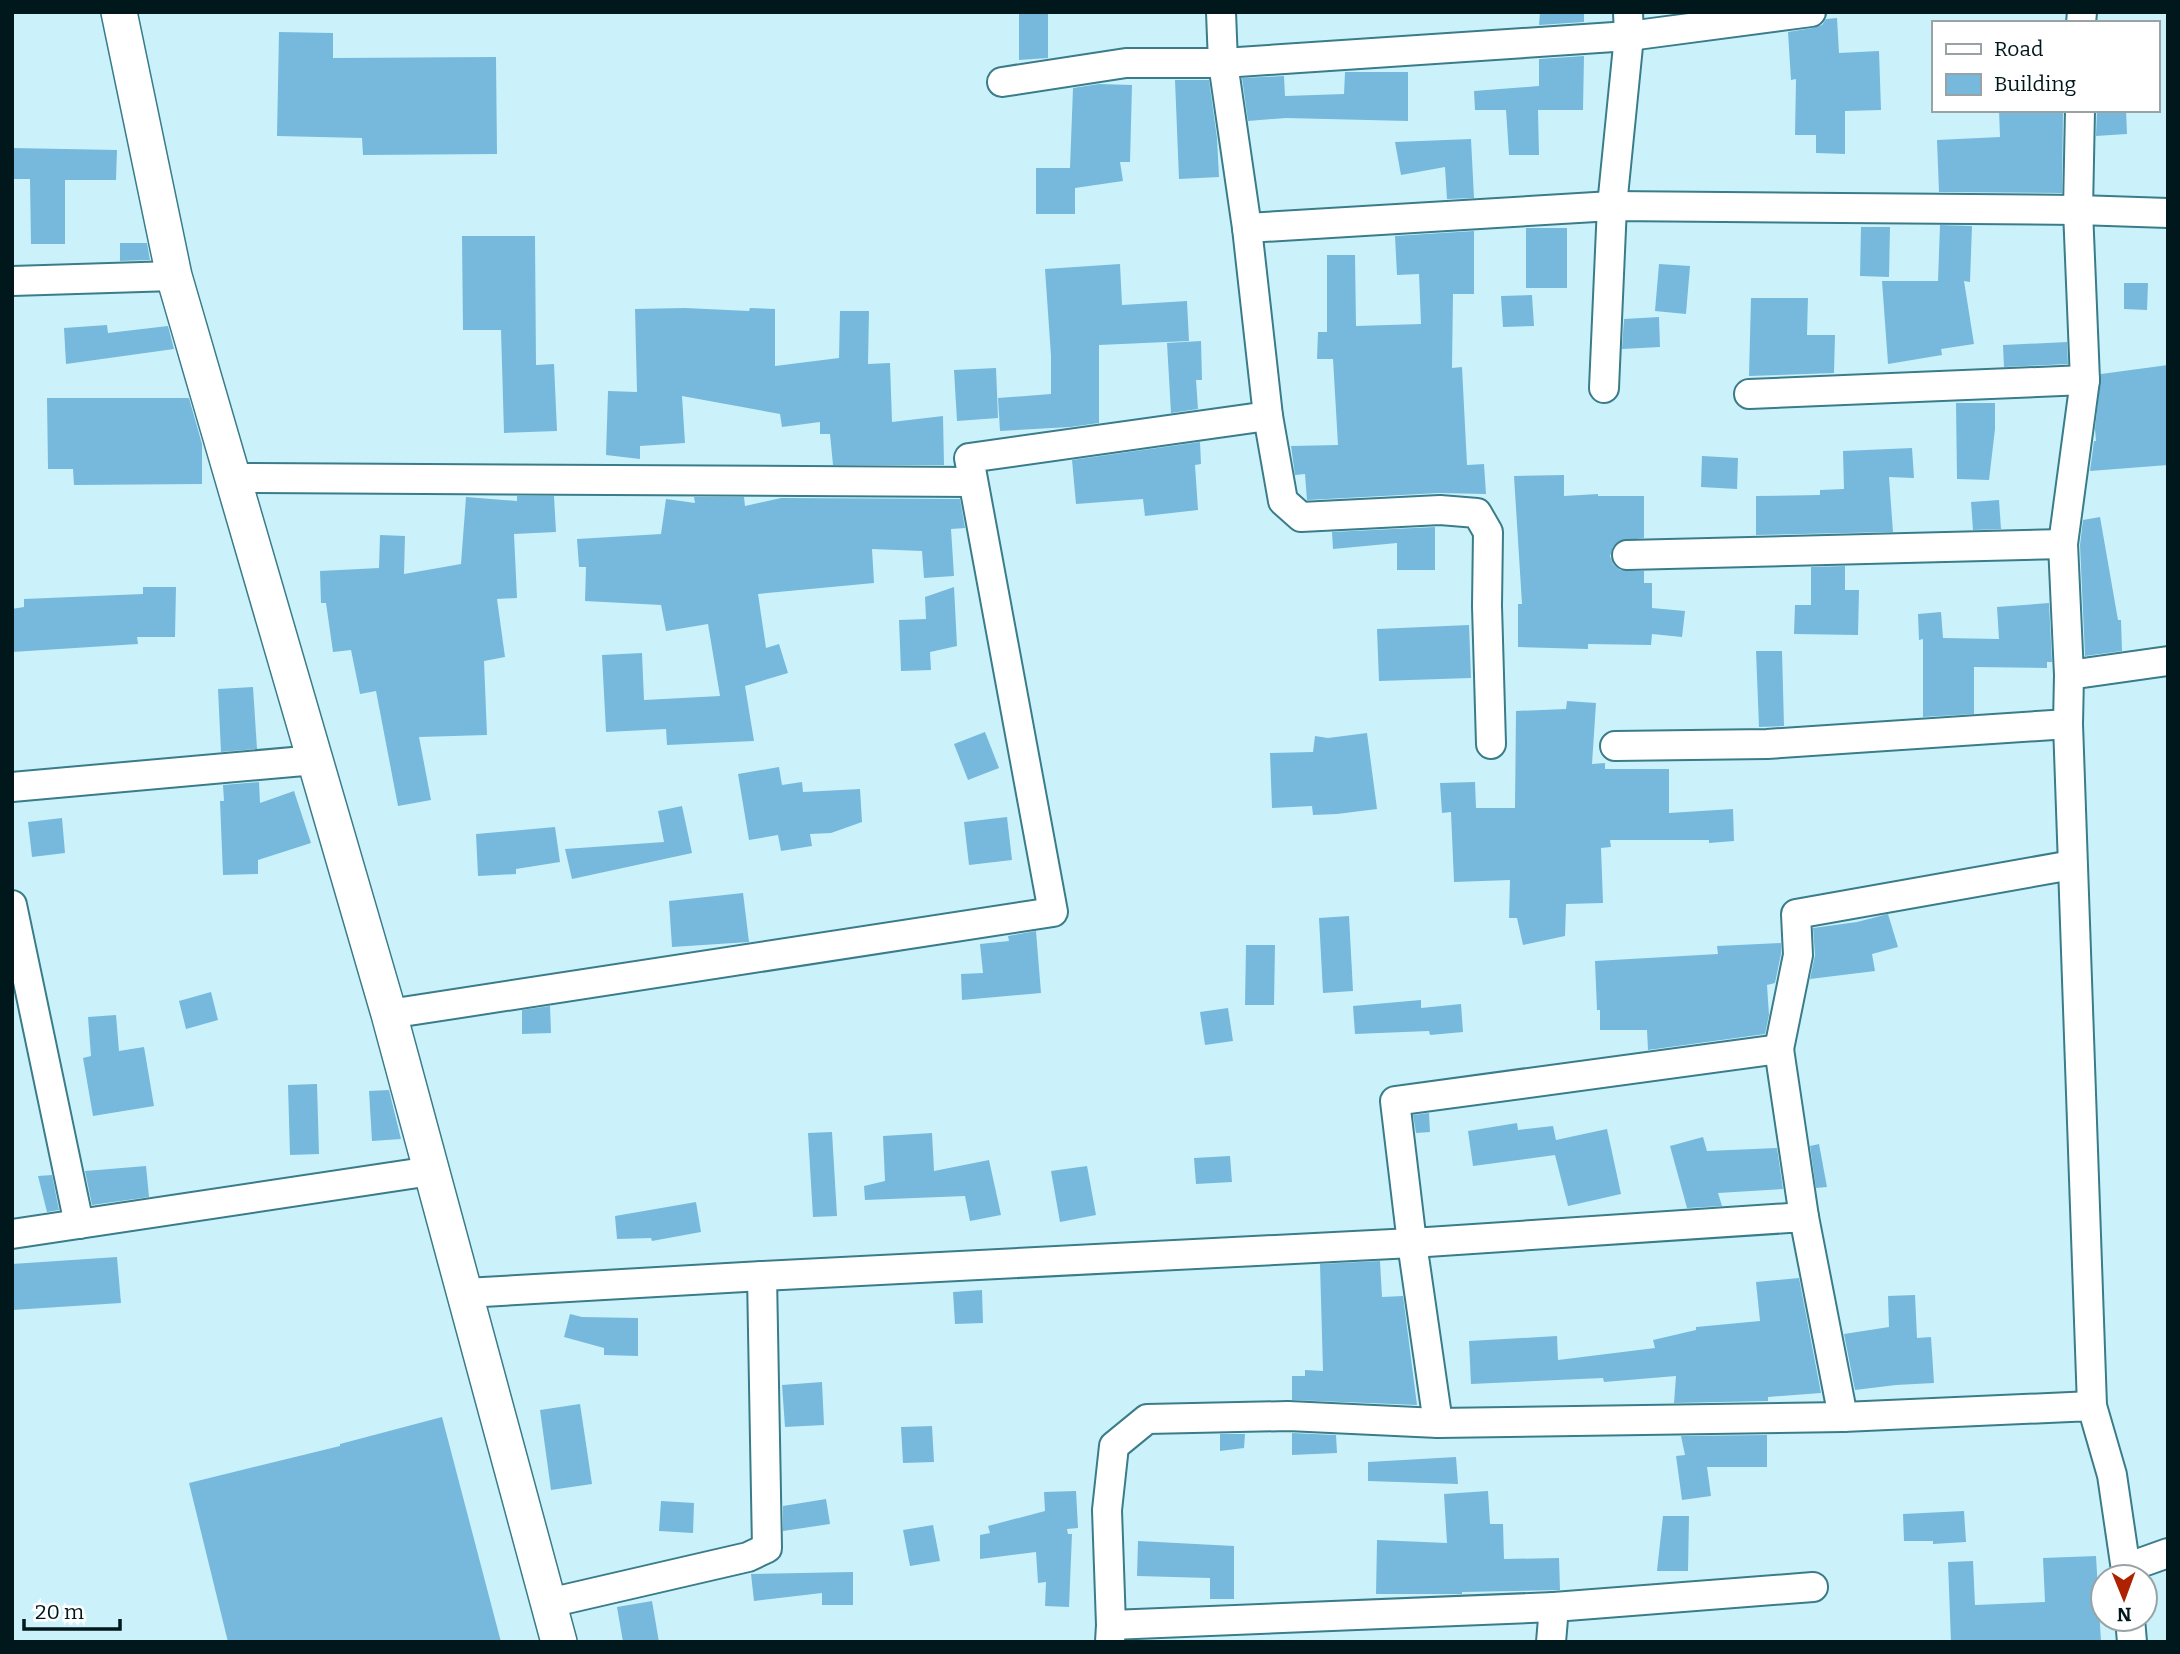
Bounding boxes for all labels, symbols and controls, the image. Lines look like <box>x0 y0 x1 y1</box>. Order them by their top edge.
legend <box>1932 21 2159 112</box>
text: Road <box>1994 36 2043 62</box>
text: Building <box>1994 71 2077 97</box>
north arrow <box>2089 1563 2159 1633</box>
scale bar <box>24 1588 121 1632</box>
text: 20 m <box>35 1599 84 1625</box>
text: N <box>2116 1603 2132 1626</box>

